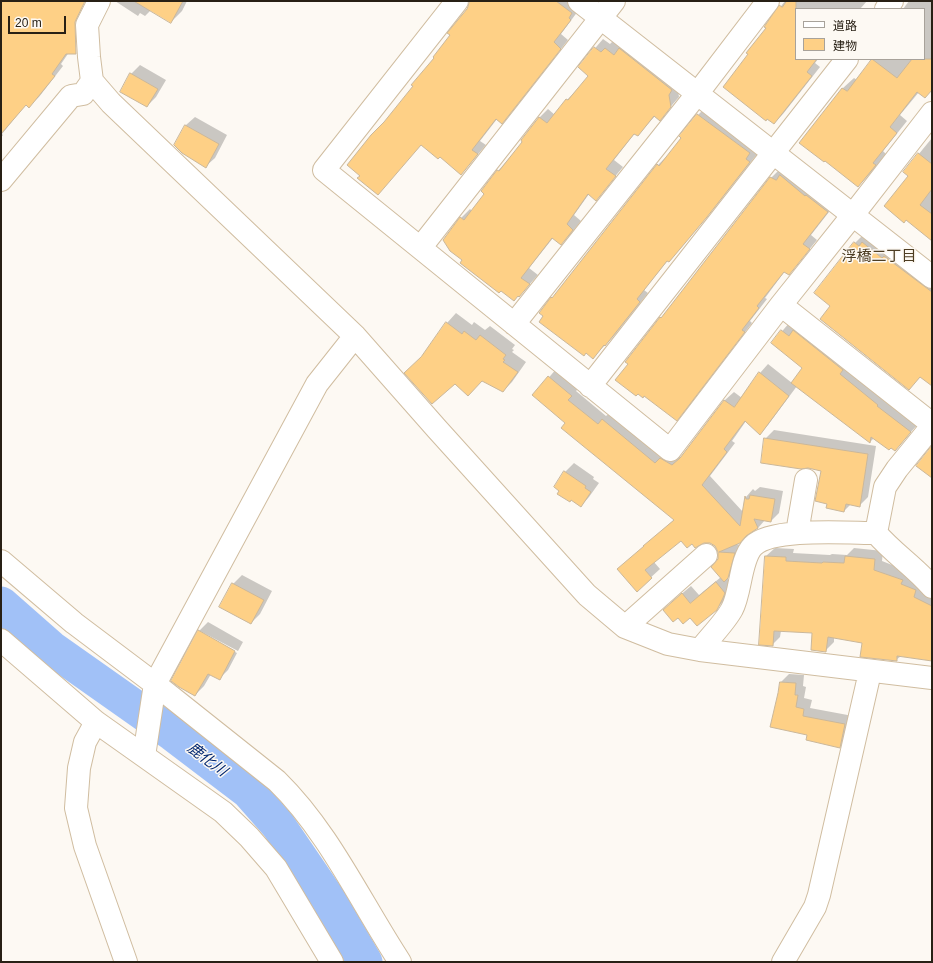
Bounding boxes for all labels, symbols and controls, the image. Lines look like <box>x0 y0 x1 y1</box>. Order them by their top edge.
scale bar <box>10 8 68 34</box>
legend <box>795 8 925 60</box>
text: 20 m <box>15 16 42 30</box>
text: 道路 <box>833 19 857 33</box>
text: 建物 <box>833 39 857 53</box>
district label: 浮橋二丁目 <box>842 248 916 266</box>
water label: 鹿化川 <box>184 739 230 781</box>

